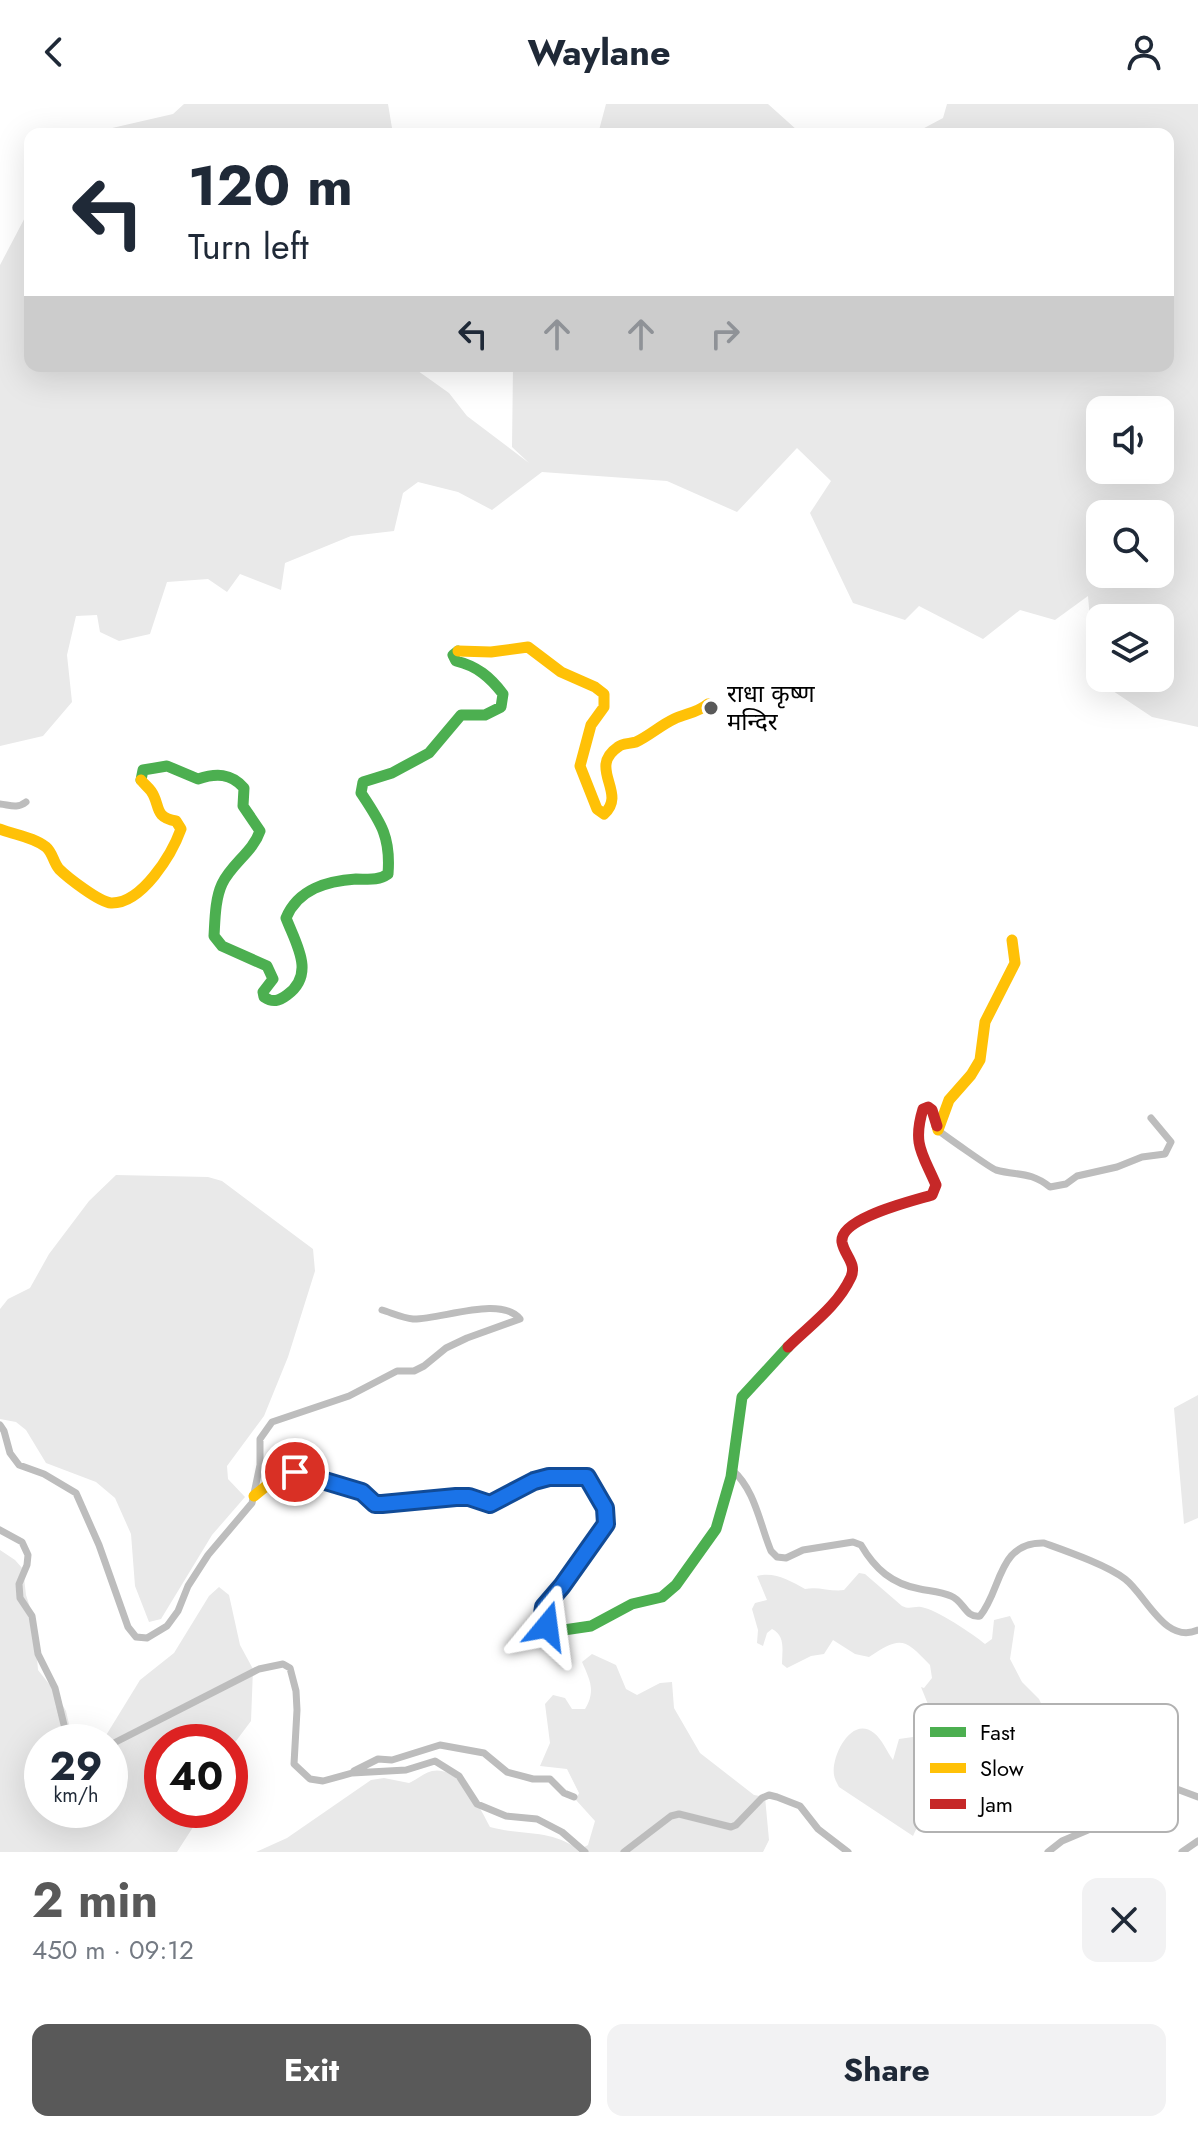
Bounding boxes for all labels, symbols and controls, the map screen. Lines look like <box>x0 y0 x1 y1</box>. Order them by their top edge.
text: Waylane <box>527 26 671 78</box>
icon: back <box>32 30 76 74</box>
icon: person <box>1122 30 1166 74</box>
text: 120 m <box>188 145 353 226</box>
icon: left <box>56 160 160 264</box>
text: Turn left <box>188 220 309 272</box>
icon: left <box>451 312 495 356</box>
icon: ahead <box>535 312 579 356</box>
icon: ahead <box>619 312 663 356</box>
icon: right <box>703 312 747 356</box>
map controls <box>1086 396 1174 692</box>
button: sound <box>1086 396 1174 484</box>
button: search <box>1086 500 1174 588</box>
button: layers <box>1086 604 1174 692</box>
place label: राधा कृष्ण मन्दिर <box>727 676 815 739</box>
marker: राधा कृष्ण मन्दिर <box>702 699 720 717</box>
pin <box>261 1438 329 1506</box>
icon: arrive <box>273 1450 317 1494</box>
position arrow <box>505 1584 589 1668</box>
legend <box>914 1704 1178 1832</box>
text: Fast <box>980 1716 1016 1748</box>
speed limit sign: 40 <box>144 1724 248 1828</box>
text: 29 <box>50 1737 103 1795</box>
text: Slow <box>980 1752 1024 1784</box>
text: km/h <box>53 1781 99 1810</box>
text: Jam <box>977 1788 1013 1820</box>
text: 2 min <box>32 1866 158 1935</box>
button: close <box>1082 1878 1166 1962</box>
text: 450 m · 09:12 <box>32 1931 194 1969</box>
button: Exit <box>32 2024 591 2116</box>
button: Share <box>607 2024 1166 2116</box>

